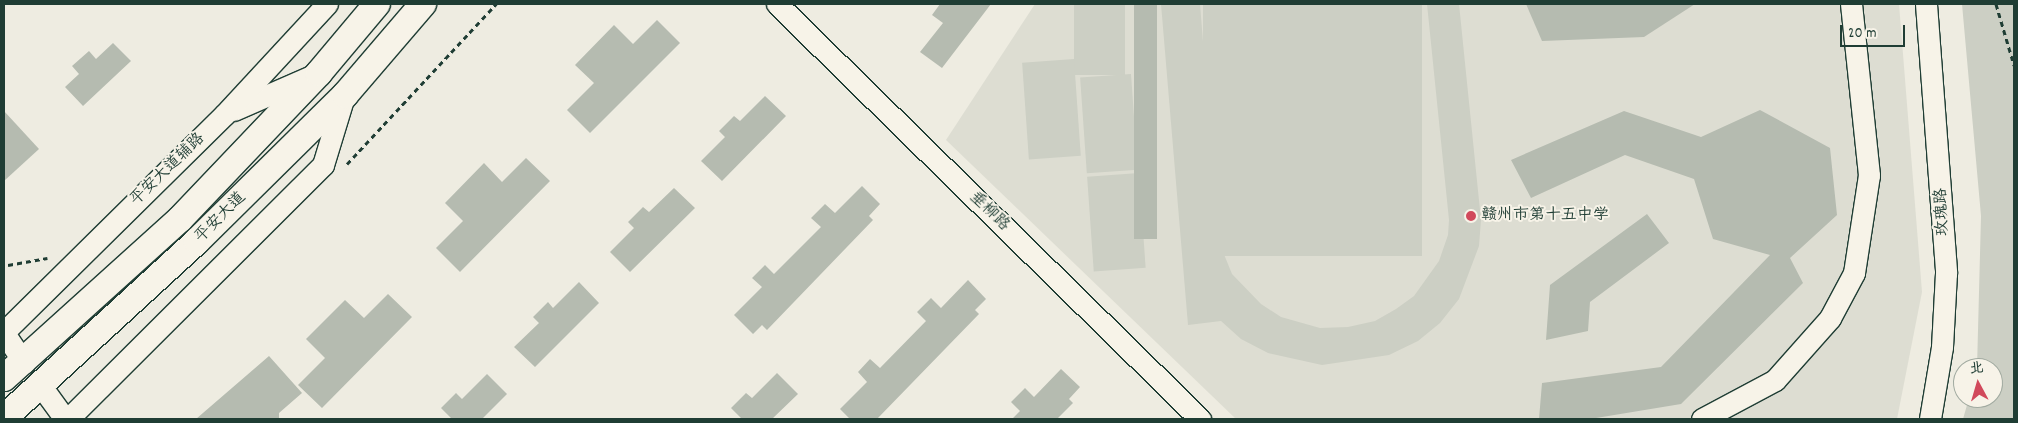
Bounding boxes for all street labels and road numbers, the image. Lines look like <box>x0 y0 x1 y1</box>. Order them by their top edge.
street label: 平安大道辅路 <box>127 130 209 210</box>
street label: 垂柳路 <box>965 188 1013 236</box>
street label: 玫瑰路 <box>1932 188 1954 236</box>
street label: 平安大道 <box>192 189 250 247</box>

